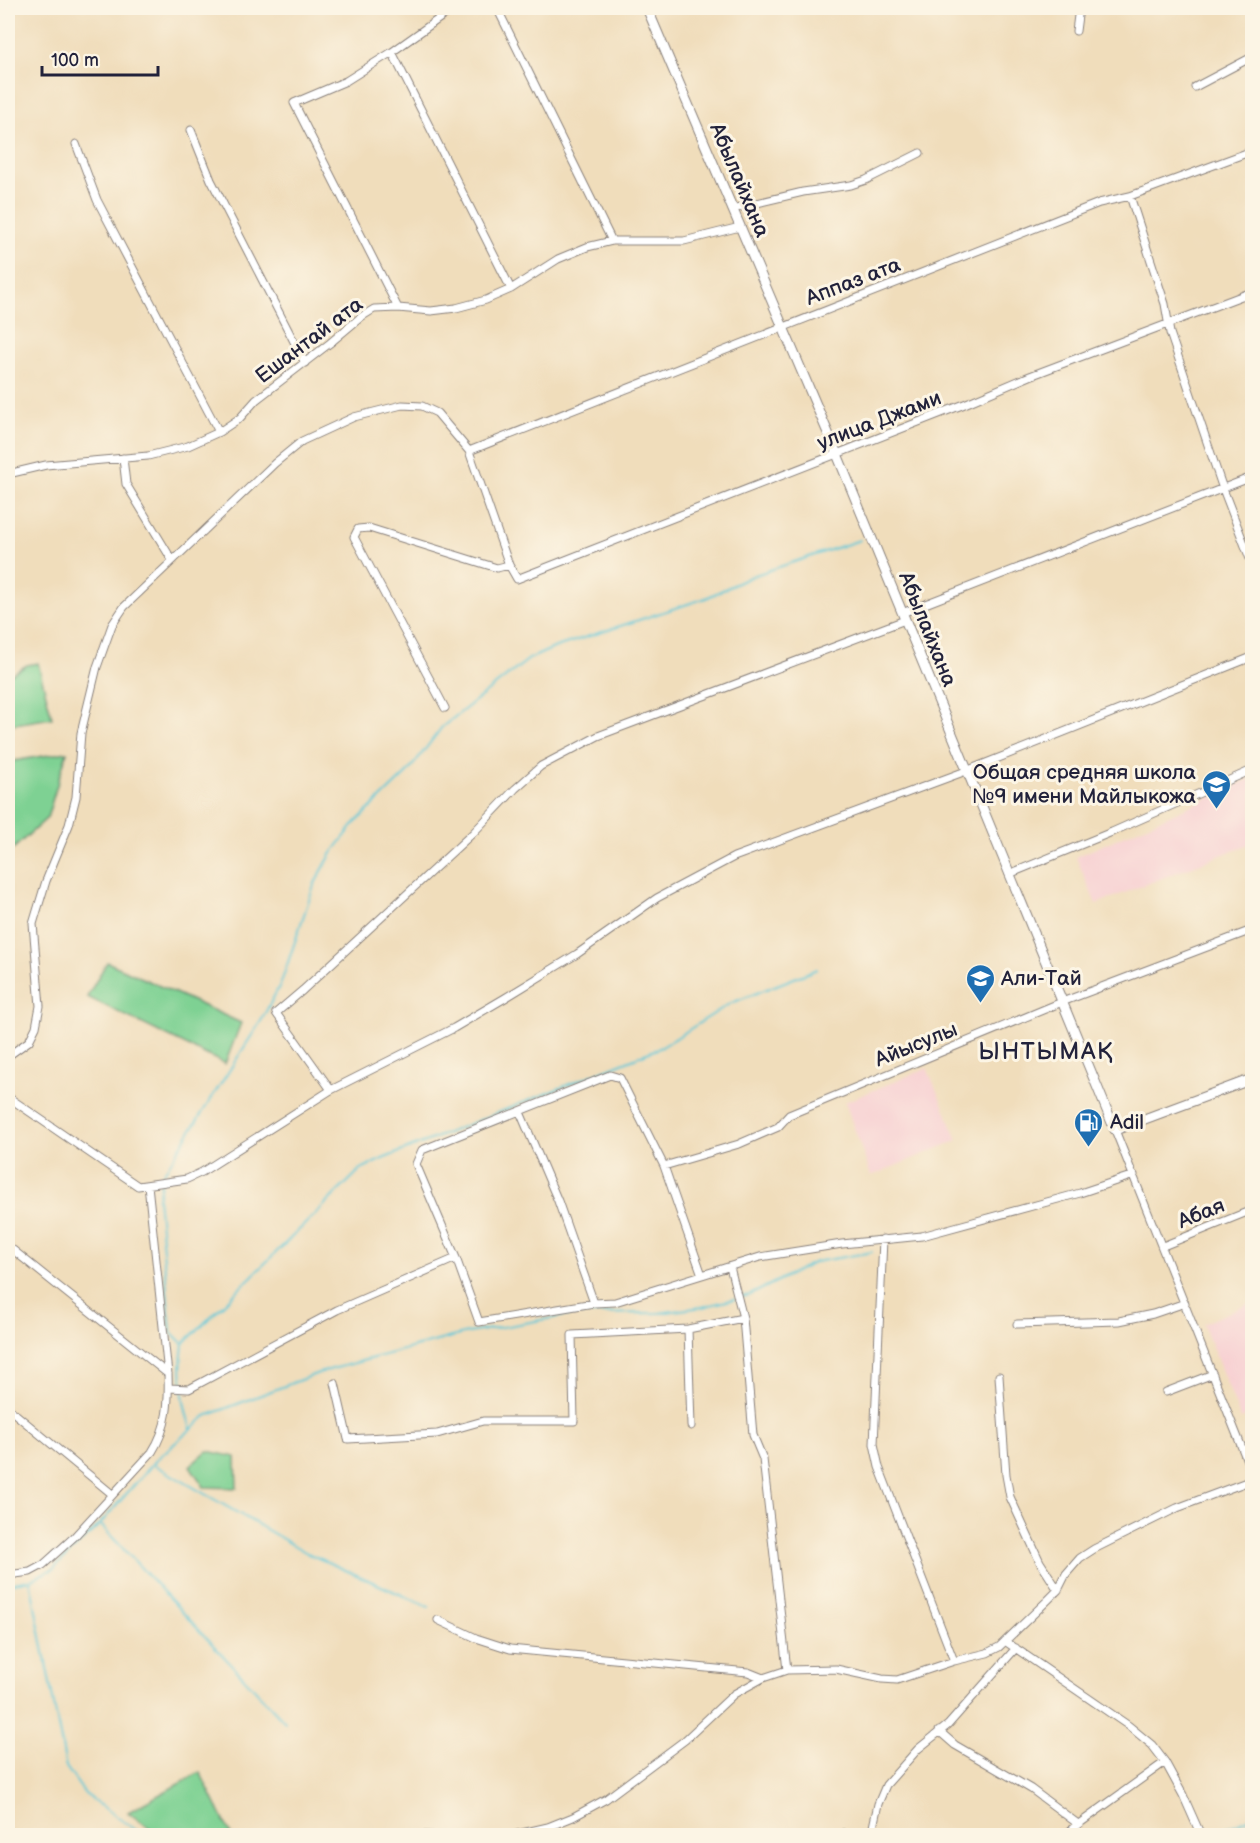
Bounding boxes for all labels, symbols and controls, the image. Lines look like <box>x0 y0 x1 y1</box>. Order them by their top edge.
scale bar <box>42 39 158 77</box>
text: 100 m <box>51 50 99 71</box>
street label: Абылайхана <box>704 118 775 242</box>
street label: Аппаз ата <box>801 252 905 311</box>
street label: Ешантай ата <box>251 292 368 389</box>
street label: улица Джами <box>814 385 945 456</box>
street label: Абылайхана <box>893 567 962 691</box>
place label: Общая средняя школа №9 имени Майлыкожа <box>972 760 1197 809</box>
school or university icon: Общая средняя школа №9 имени Майлыкожа <box>1201 768 1233 810</box>
school or university icon: Али-Тай <box>964 962 996 1004</box>
place label: Али-Тай <box>1000 966 1082 991</box>
street label: Айысулы <box>870 1017 961 1073</box>
district label: ЫНТЫМАҚ <box>978 1037 1114 1066</box>
fuel station icon: Adil <box>1073 1106 1105 1148</box>
place label: Adil <box>1110 1110 1144 1135</box>
street label: Абая <box>1173 1193 1228 1234</box>

